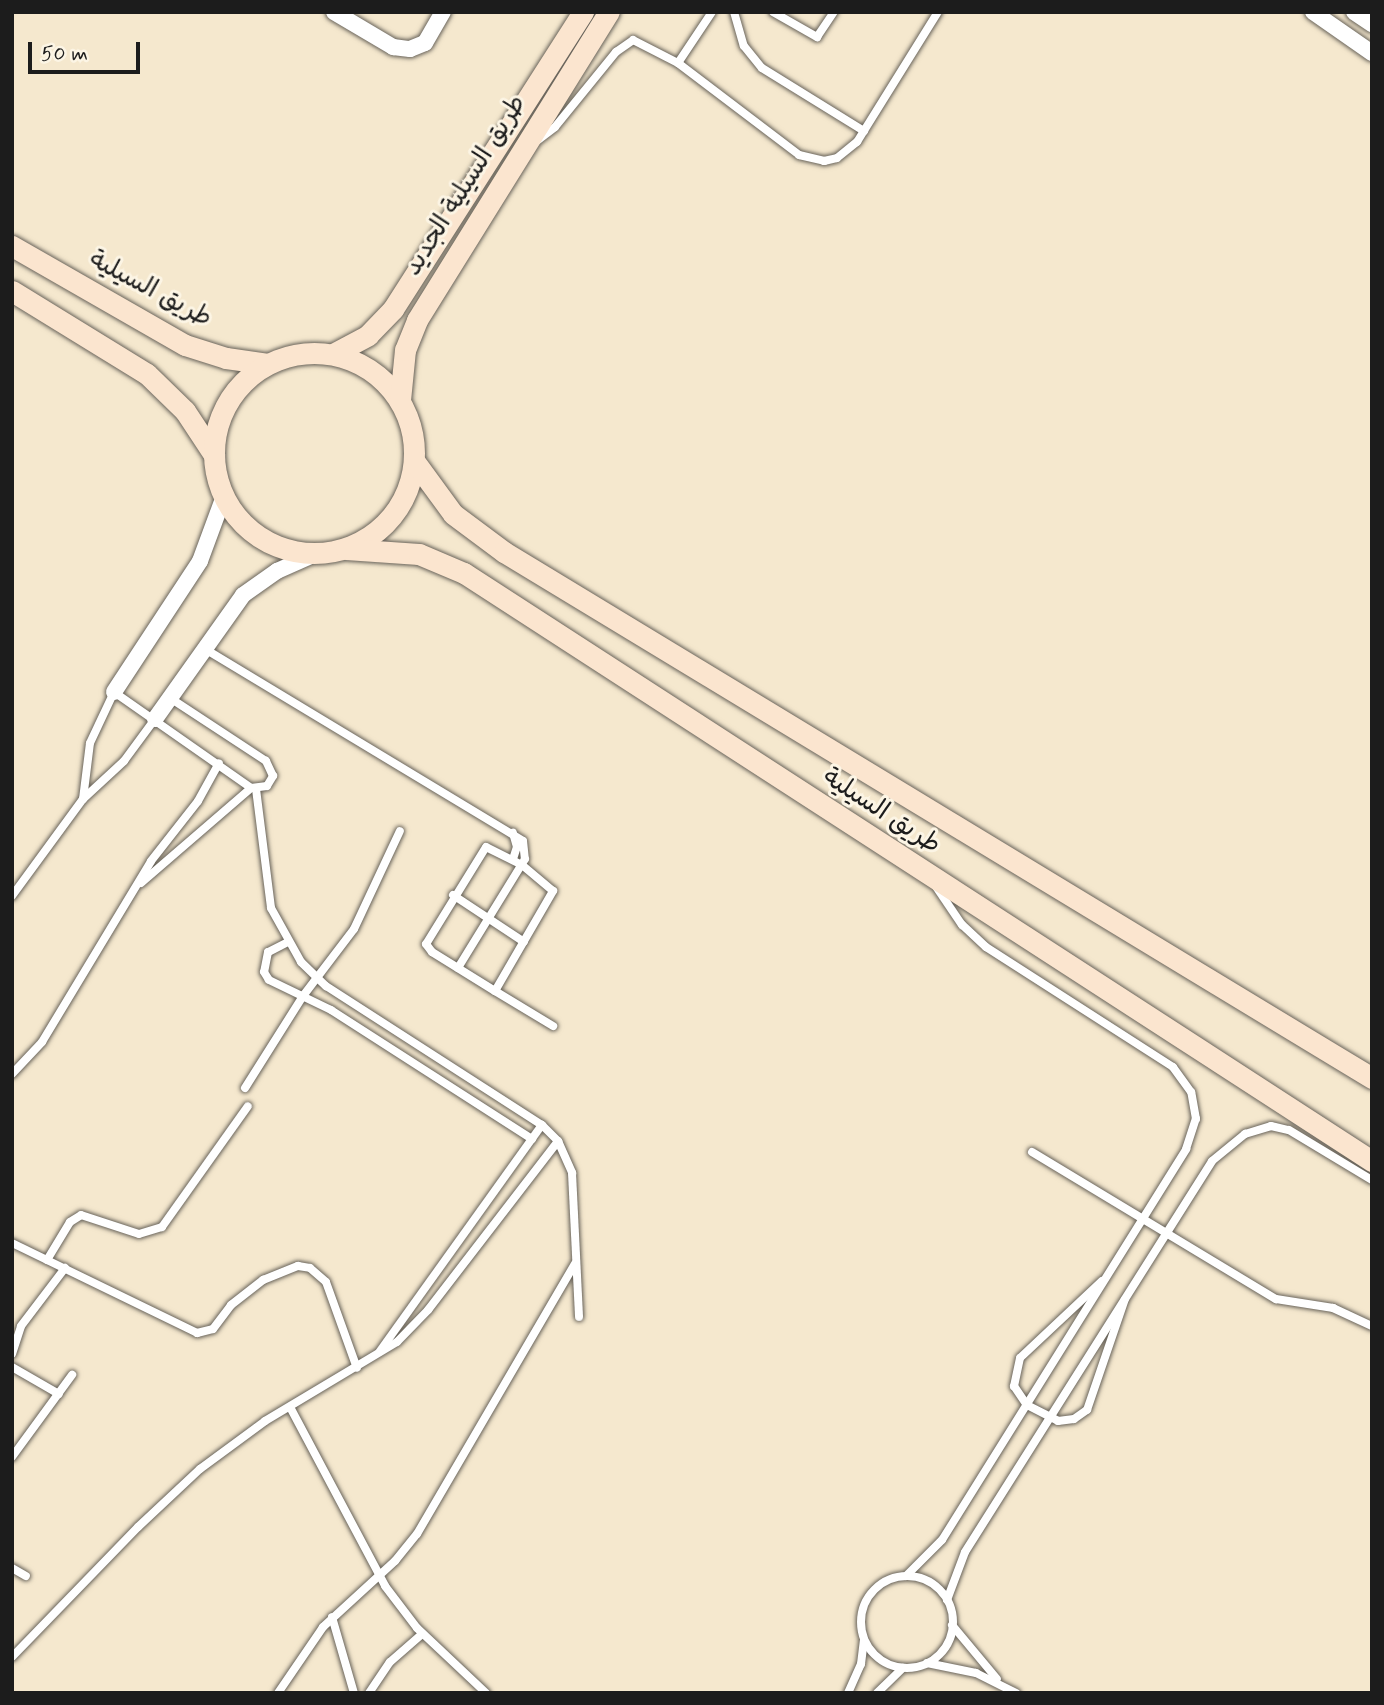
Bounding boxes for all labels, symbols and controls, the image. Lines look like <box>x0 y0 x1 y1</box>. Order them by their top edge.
scale bar <box>32 28 144 72</box>
text: 50 m <box>41 40 88 68</box>
street label: طريق السيلية الجديد <box>398 90 534 282</box>
street label: طريق السيلية <box>83 245 217 335</box>
street label: طريق السيلية <box>816 762 946 862</box>

